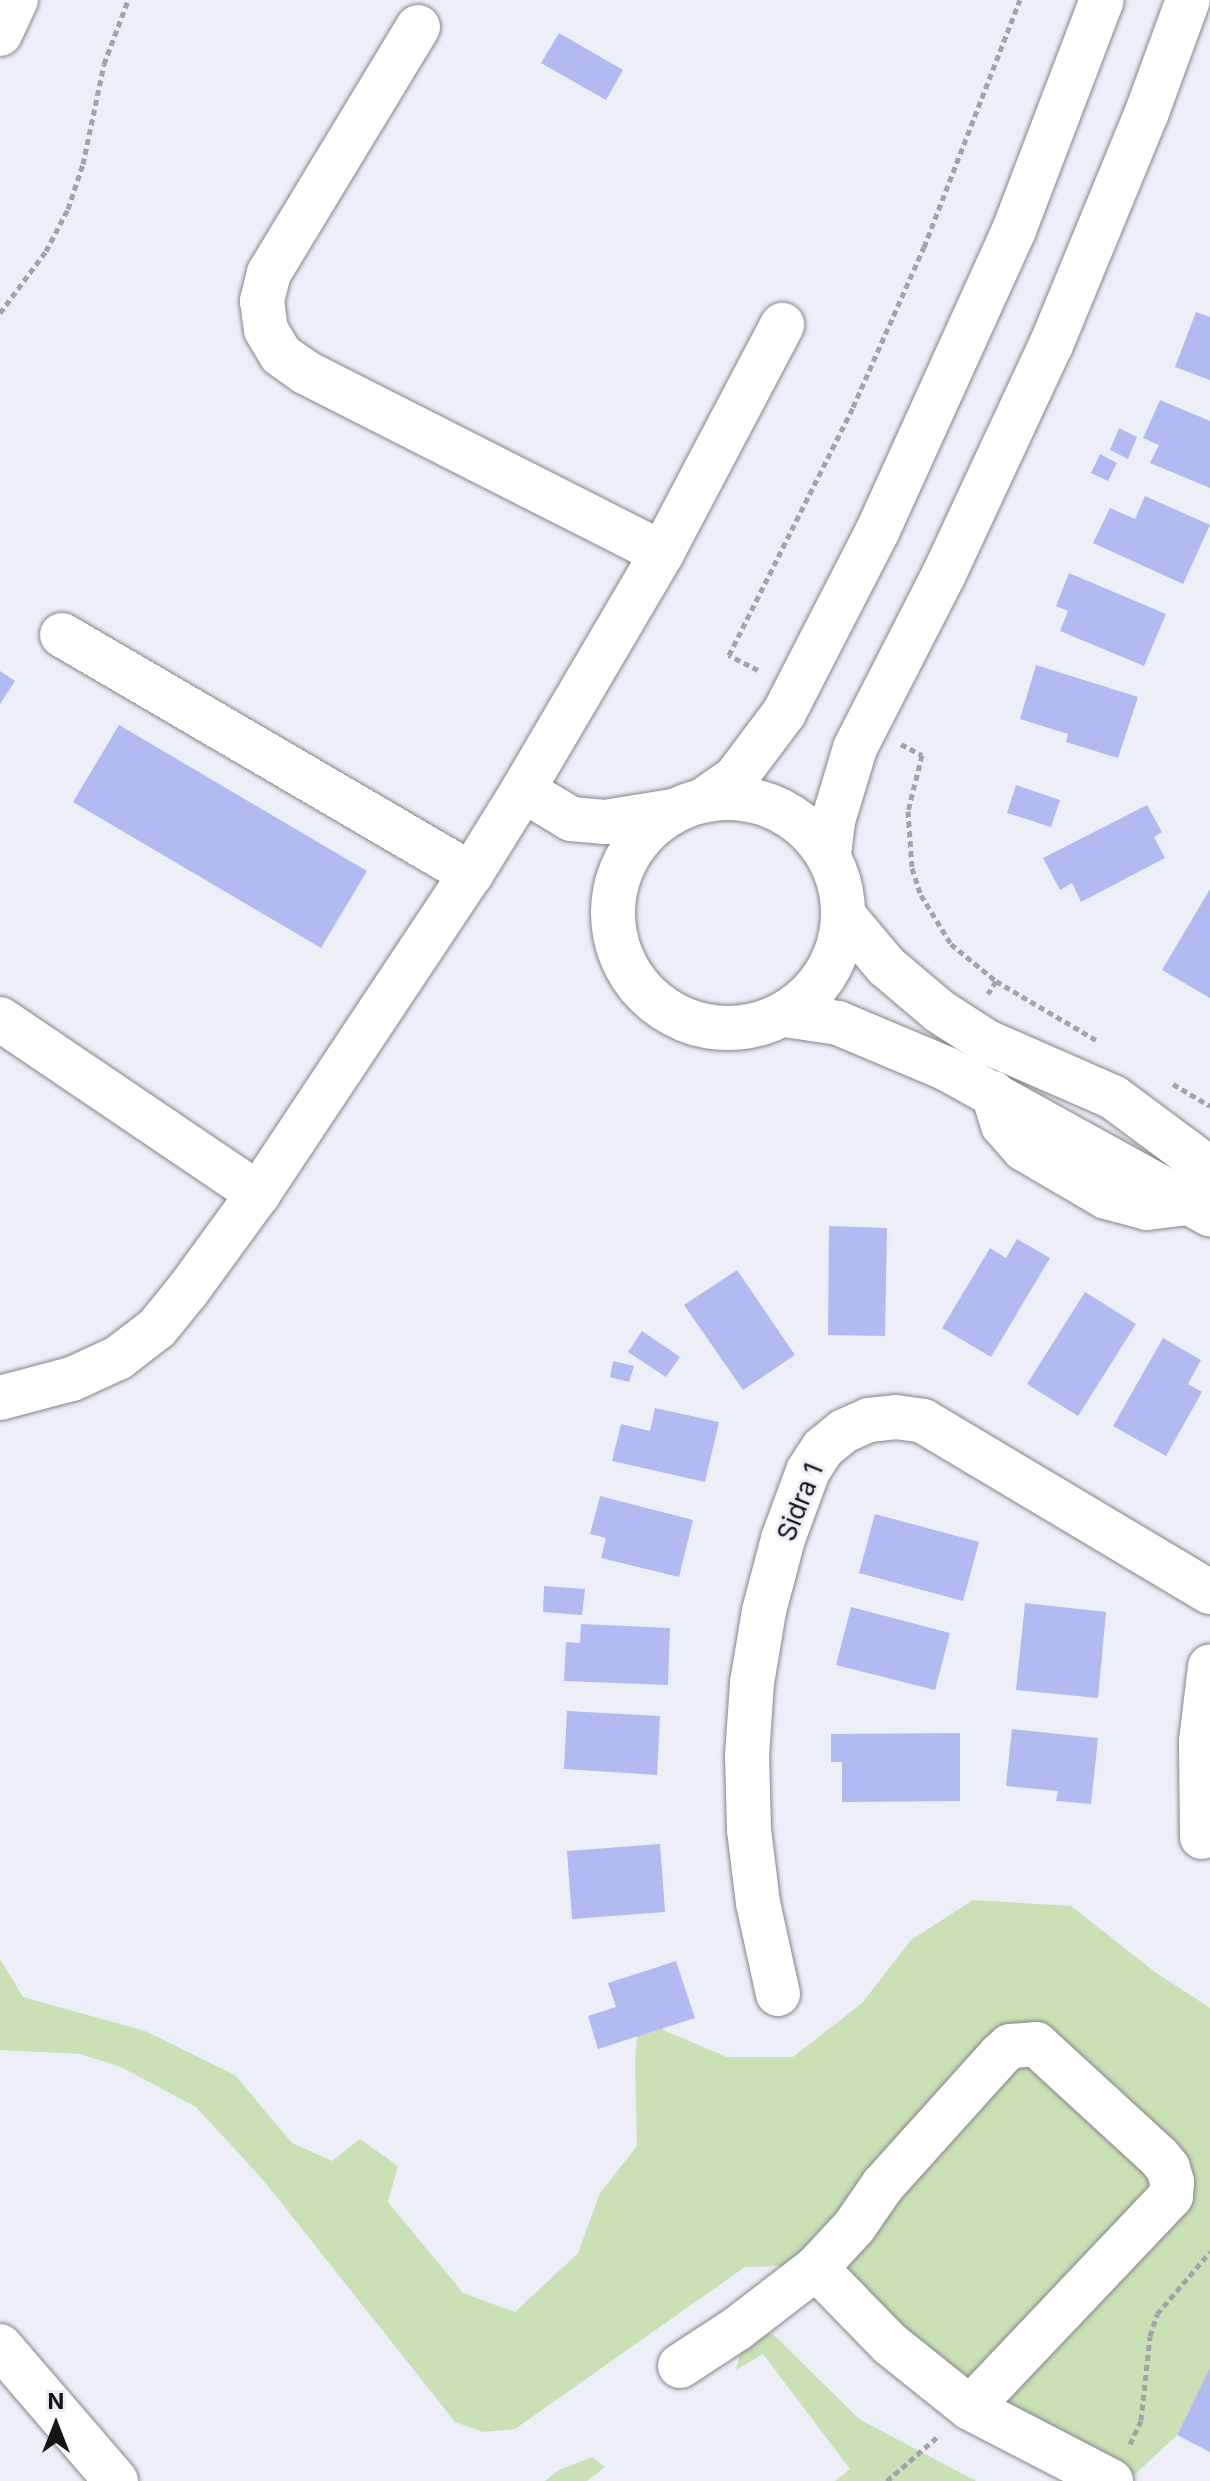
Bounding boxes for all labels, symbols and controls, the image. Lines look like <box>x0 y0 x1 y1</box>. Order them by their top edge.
street label: Sidra 1 <box>770 1459 830 1545</box>
north arrow <box>16 2385 96 2465</box>
text: N <box>48 2388 64 2414</box>

